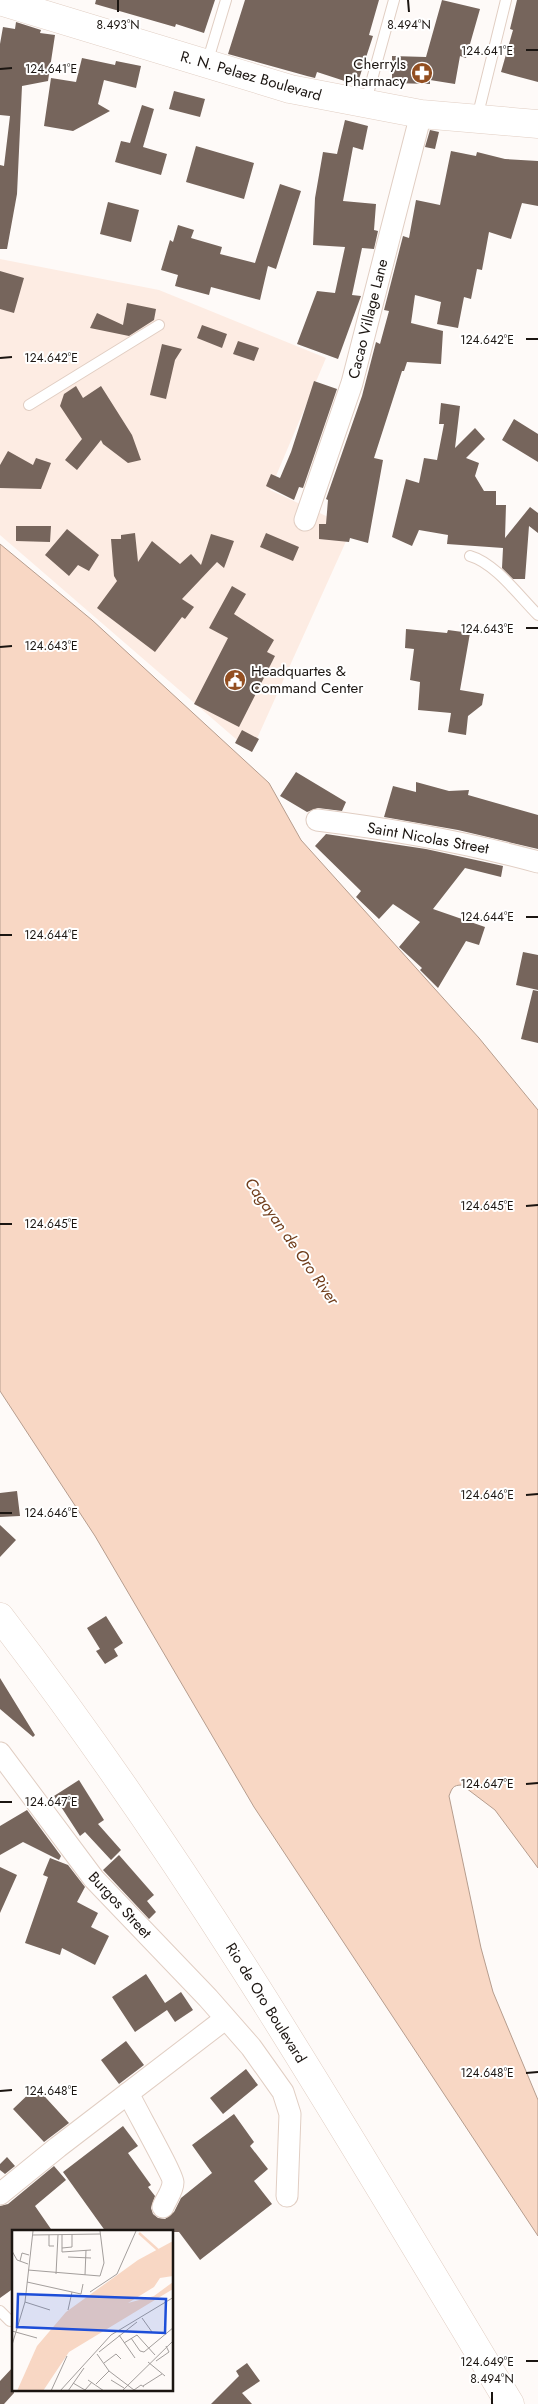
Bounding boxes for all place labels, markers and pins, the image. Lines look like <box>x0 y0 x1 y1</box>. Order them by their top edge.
place label: Cherryls Pharmacy <box>345 53 406 92</box>
pharmacy icon: Cherryls Pharmacy <box>410 61 434 85</box>
place label: Headquartes & Command Center <box>251 660 364 699</box>
public building icon: Headquartes & Command Center <box>223 668 247 692</box>

